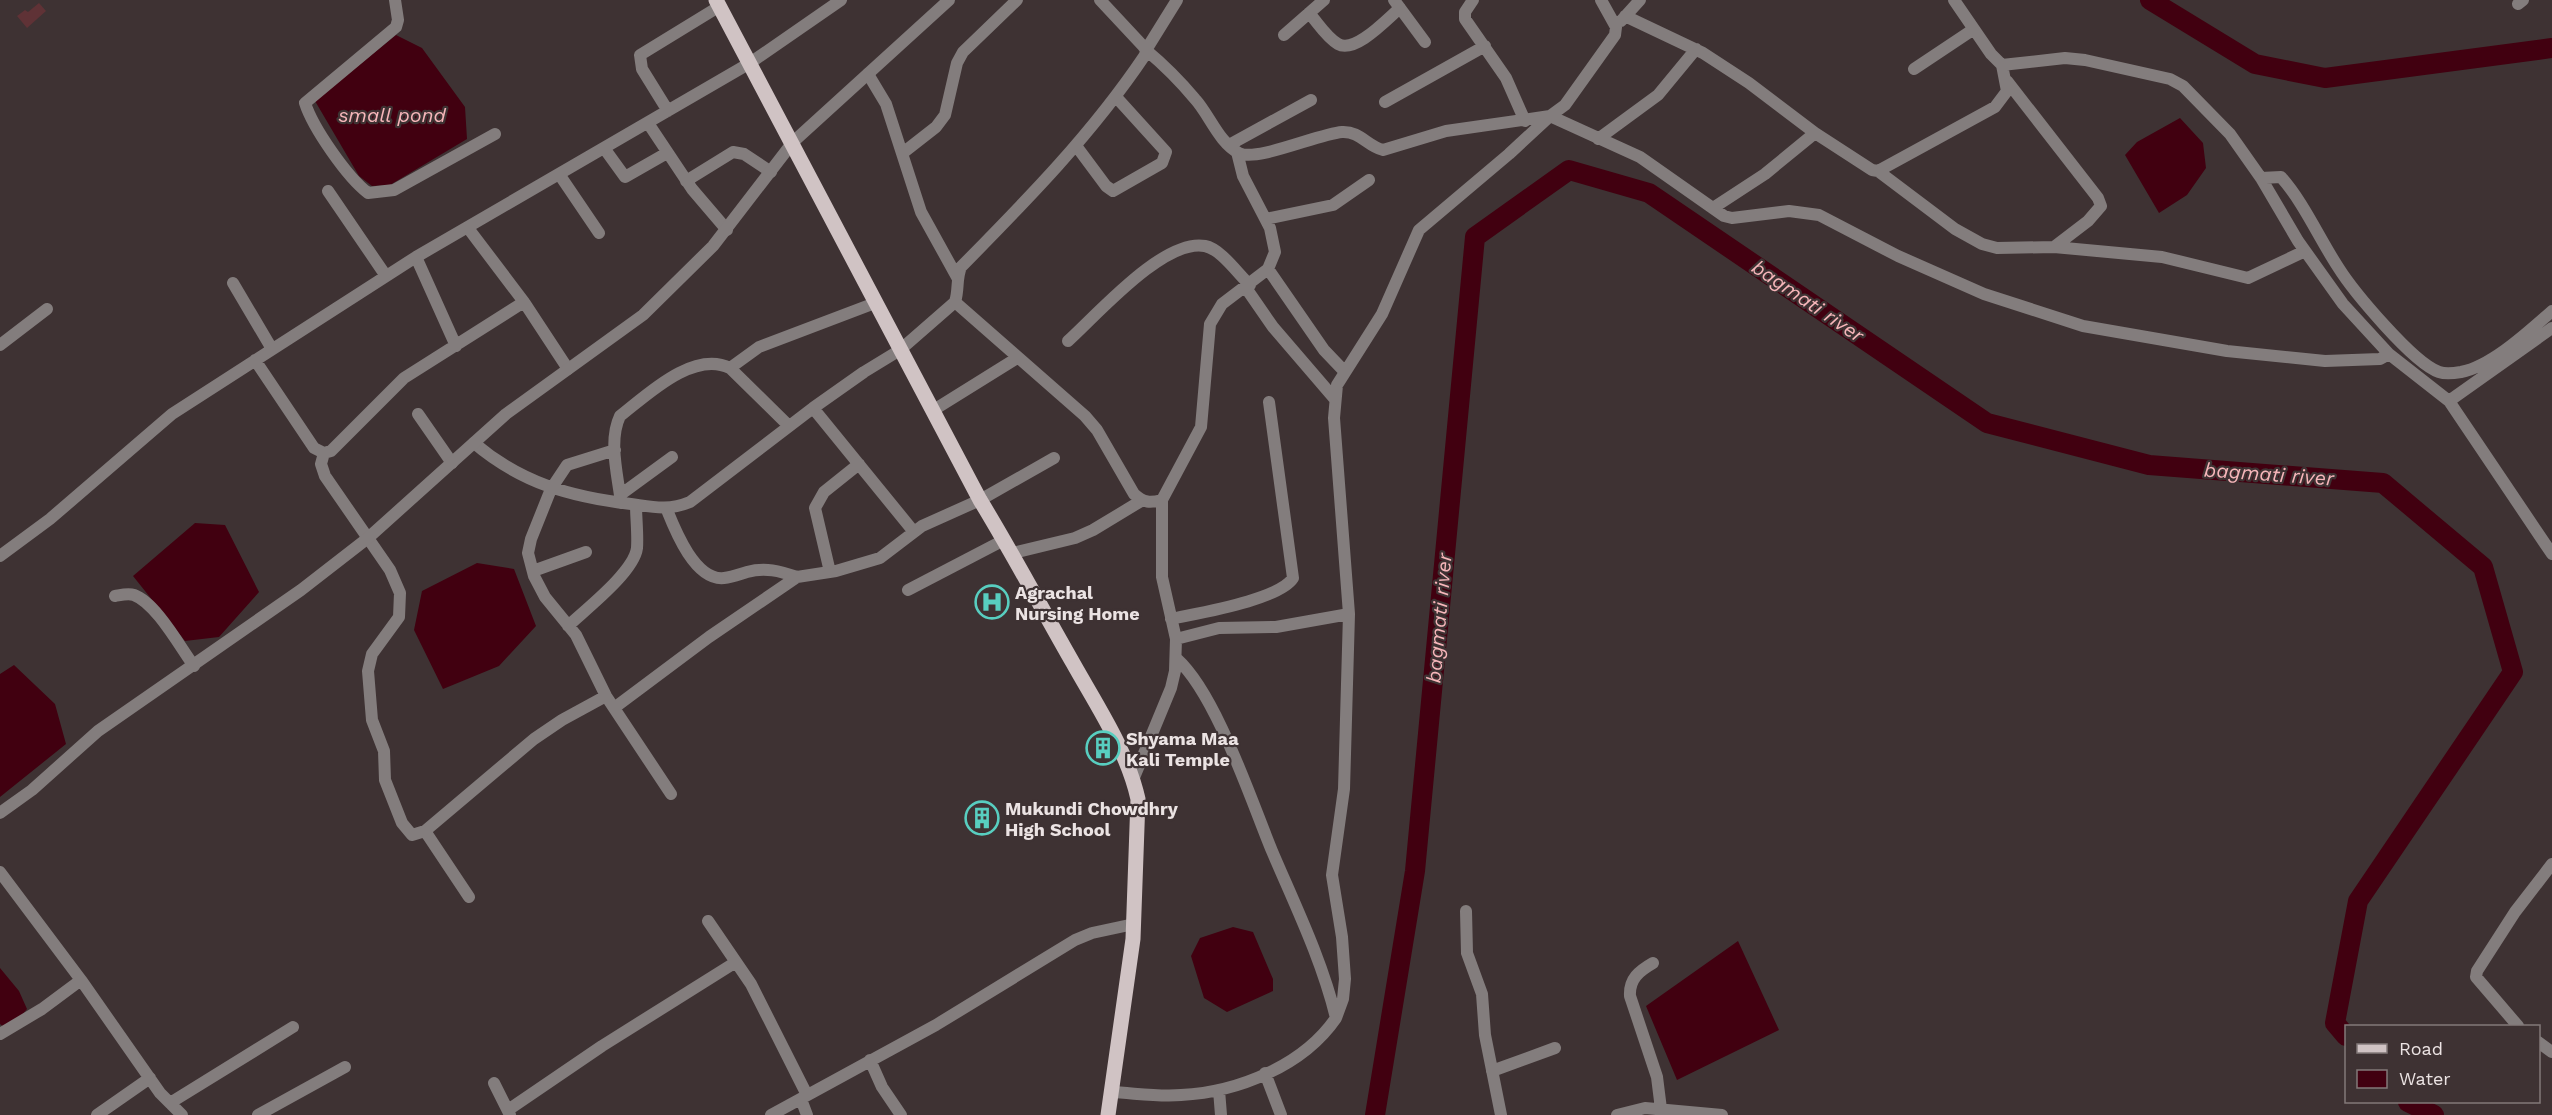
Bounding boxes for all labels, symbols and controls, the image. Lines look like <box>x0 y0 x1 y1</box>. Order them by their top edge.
water label: small pond <box>338 103 447 127</box>
water label: bagmati river <box>1747 255 1870 348</box>
water label: bagmati river <box>2203 457 2336 491</box>
water label: bagmati river <box>1421 551 1457 684</box>
place label: Agrachal Nursing Home <box>1015 582 1140 624</box>
hospital icon: Agrachal Nursing Home <box>974 584 1010 620</box>
place label: Shyama Maa Kali Temple <box>1126 728 1239 770</box>
building icon: Shyama Maa Kali Temple <box>1085 730 1121 766</box>
place label: Mukundi Chowdhry High School <box>1005 798 1179 840</box>
building icon: Mukundi Chowdhry High School <box>964 800 1000 836</box>
legend <box>2345 1025 2540 1103</box>
text: Road <box>2399 1038 2443 1059</box>
text: Water <box>2399 1068 2451 1089</box>

